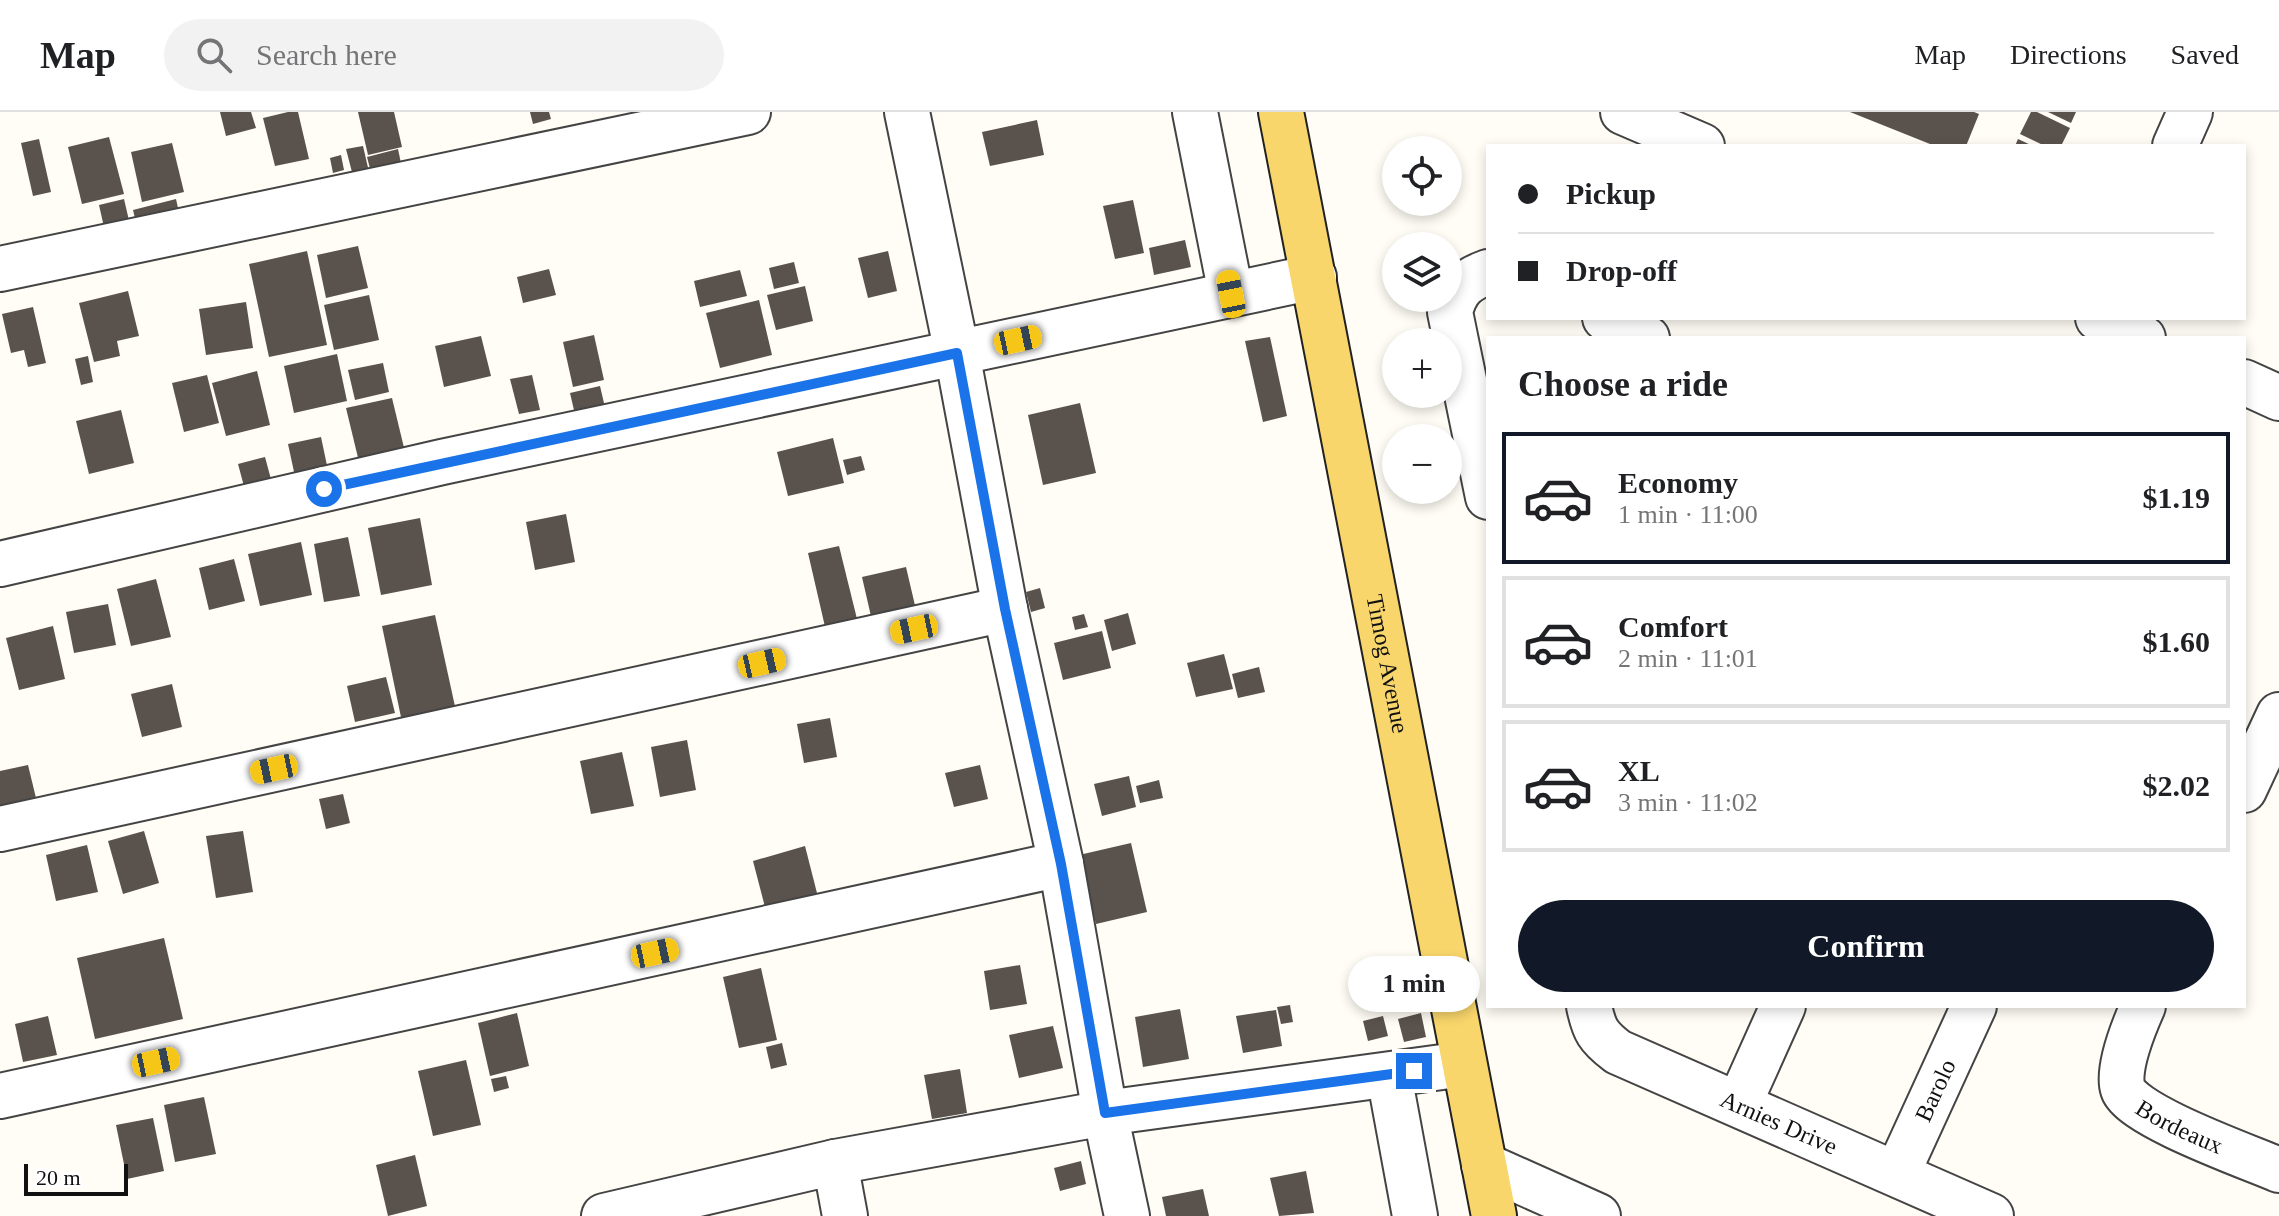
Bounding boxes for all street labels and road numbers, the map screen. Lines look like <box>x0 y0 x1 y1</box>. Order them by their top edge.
street label: Timog Avenue <box>1361 592 1414 735</box>
street label: Barolo <box>1910 1055 1961 1125</box>
street label: Arnies Drive <box>1717 1086 1841 1160</box>
street label: Bordeaux <box>2131 1095 2227 1159</box>

